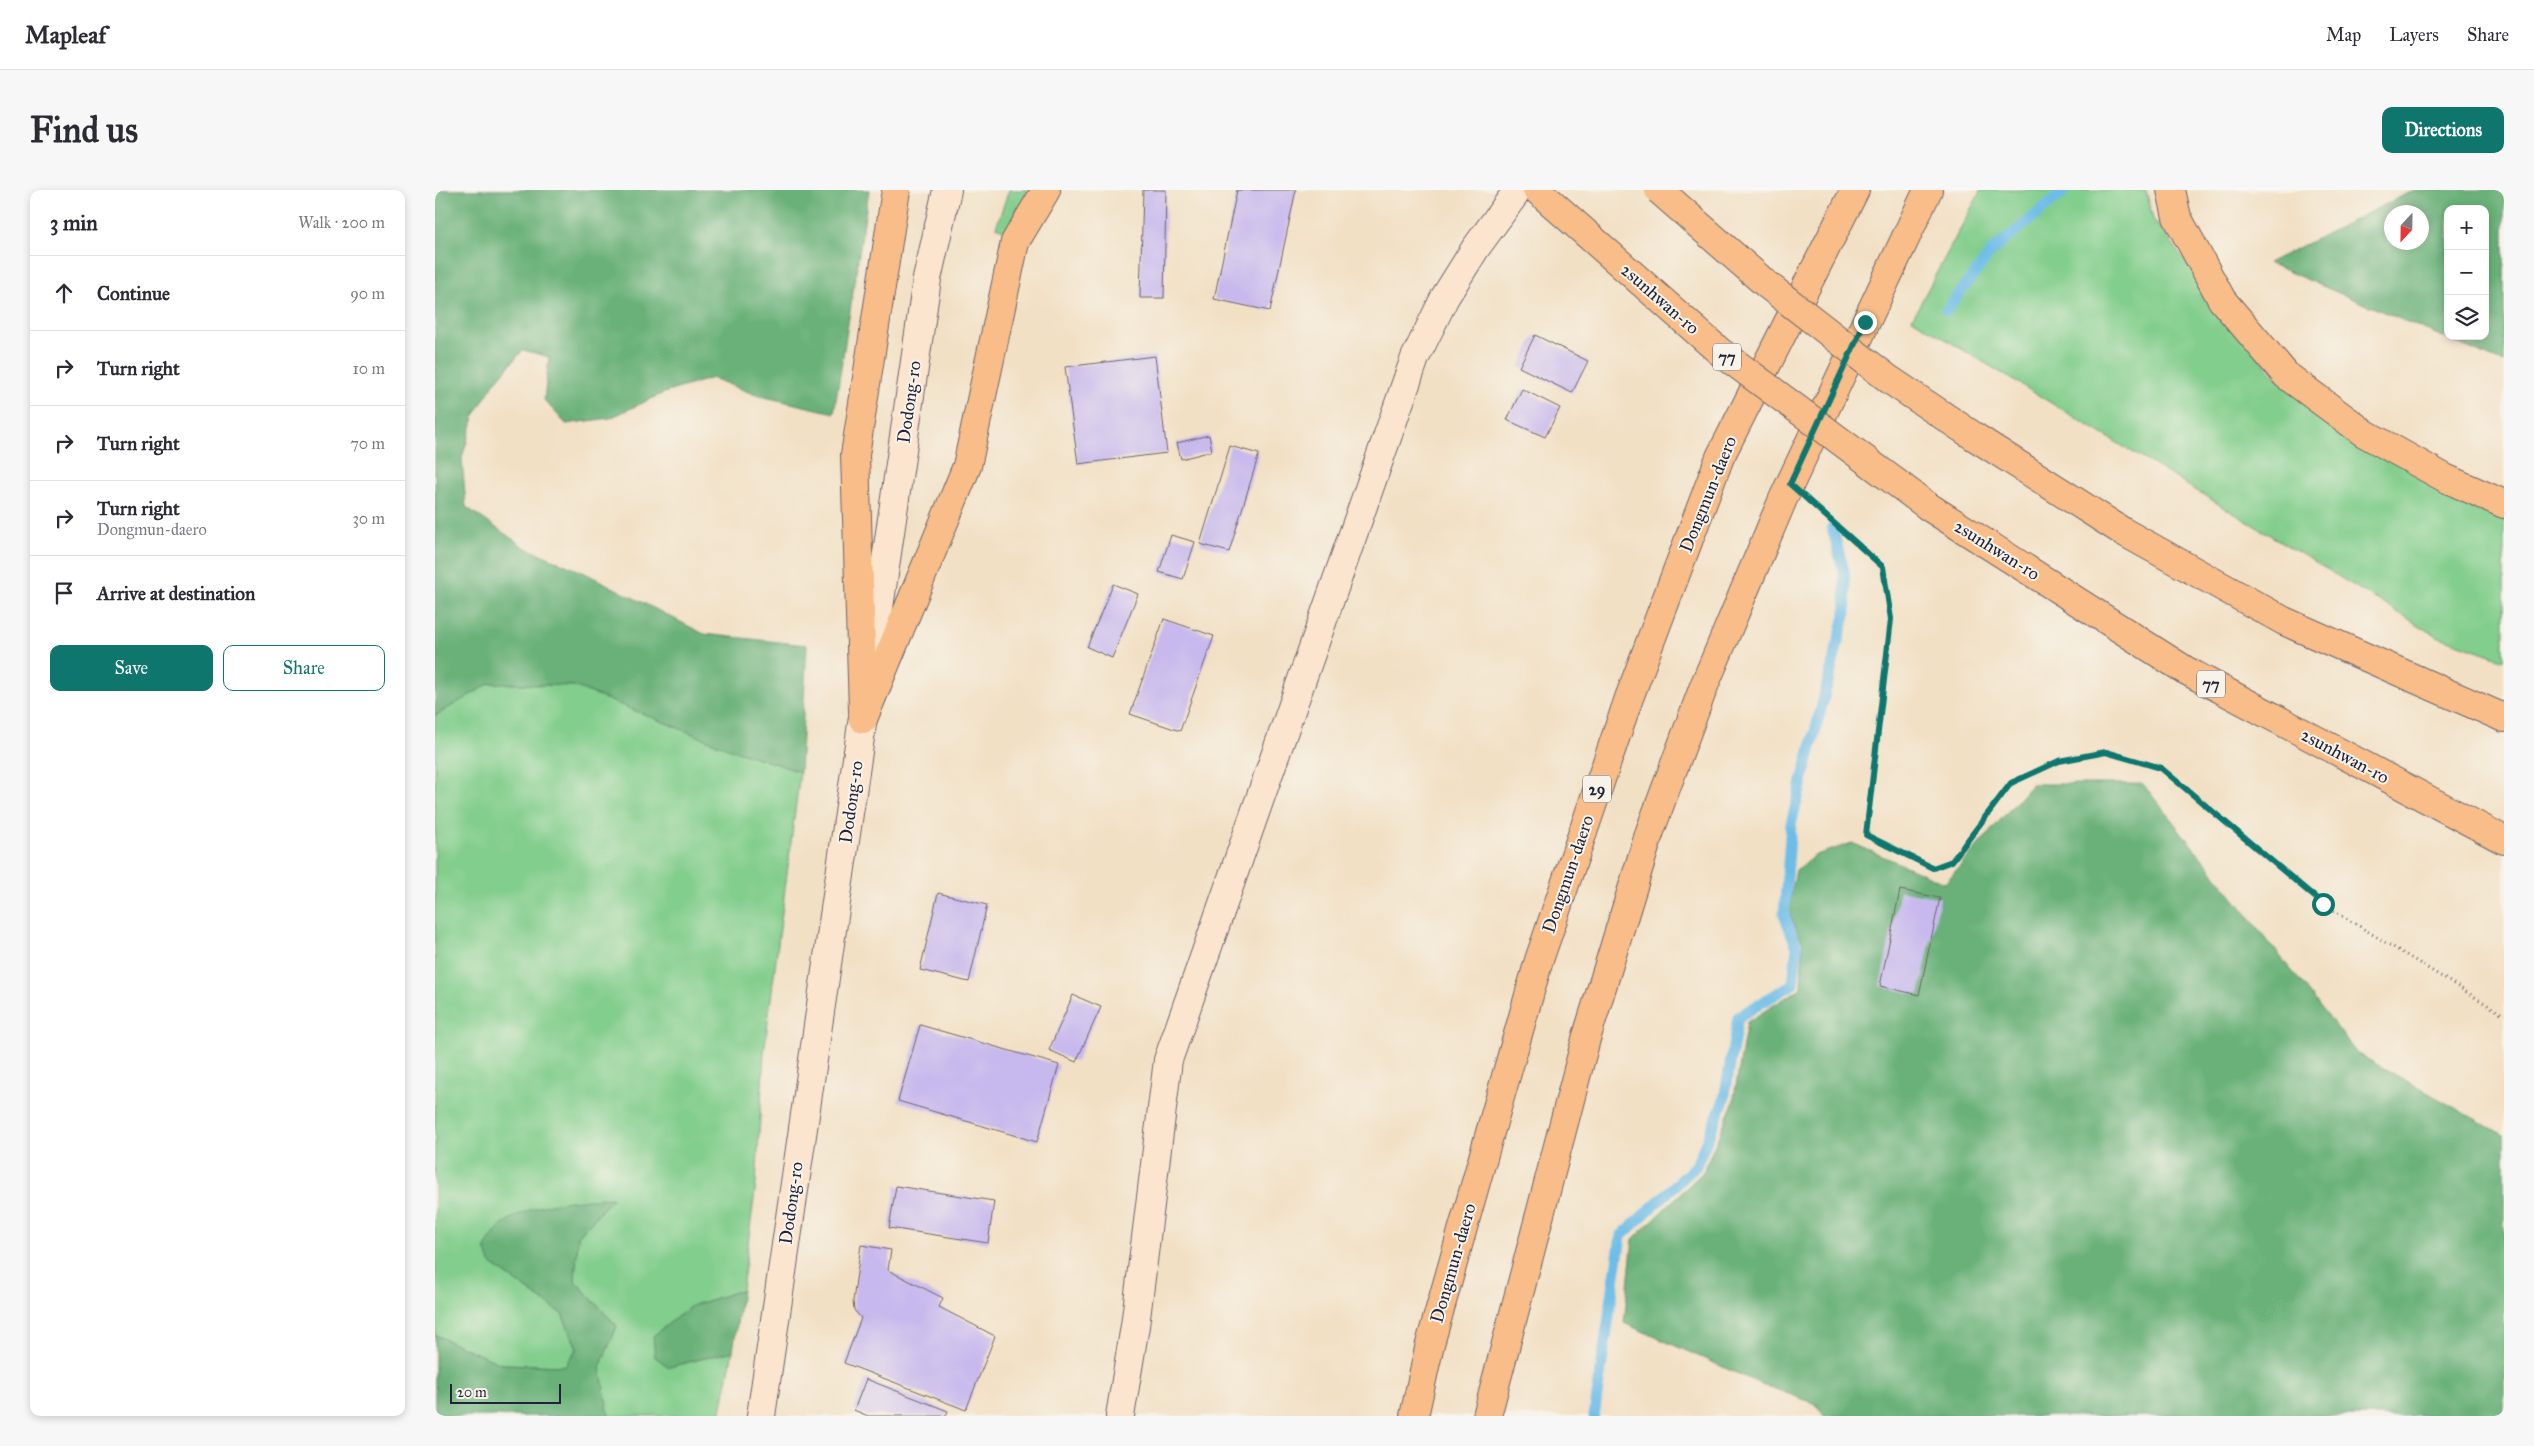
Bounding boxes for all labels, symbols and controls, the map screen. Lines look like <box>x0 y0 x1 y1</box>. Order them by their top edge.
text: Mapleaf <box>25 20 106 50</box>
text: Map <box>2326 24 2361 46</box>
text: Layers <box>2389 24 2439 46</box>
text: Share <box>2467 24 2509 46</box>
button: Directions <box>2382 107 2504 153</box>
text: Find us <box>30 109 138 152</box>
north arrow <box>2384 205 2429 250</box>
map controls <box>2444 205 2489 340</box>
button: + <box>2444 205 2489 250</box>
text: 3 min <box>50 210 98 236</box>
text: Walk · 200 m <box>298 213 385 232</box>
button: − <box>2444 250 2489 295</box>
street label: 2sunhwan-ro <box>1616 259 1704 339</box>
icon: ahead <box>50 279 78 307</box>
text: Continue <box>97 282 170 305</box>
text: 90 m <box>350 284 385 303</box>
button: layers <box>2444 295 2489 340</box>
route end <box>1854 311 1877 334</box>
road number: 77 <box>1713 344 1741 370</box>
icon: right <box>50 354 78 382</box>
text: Turn right <box>97 357 180 380</box>
text: 10 m <box>353 359 385 378</box>
street label: Dodong-ro <box>892 359 927 445</box>
icon: right <box>50 429 78 457</box>
text: Turn right <box>97 432 180 455</box>
street label: Dongmun-daero <box>1675 433 1742 556</box>
text: 70 m <box>350 434 385 453</box>
text: Turn right <box>97 497 180 520</box>
icon: right <box>50 504 78 532</box>
text: 30 m <box>352 509 385 528</box>
street label: 2sunhwan-ro <box>1950 515 2044 585</box>
text: Dongmun-daero <box>97 520 207 539</box>
icon: arrive <box>50 579 78 607</box>
text: Arrive at destination <box>97 582 255 605</box>
button: Save <box>50 645 213 691</box>
button: Share <box>223 645 385 691</box>
road number: 77 <box>2197 670 2225 698</box>
street label: 2sunhwan-ro <box>2297 724 2393 788</box>
street label: Dodong-ro <box>834 759 869 845</box>
road number: 29 <box>1583 776 1611 802</box>
street label: Dongmun-daero <box>1538 812 1599 936</box>
route start <box>2312 893 2335 916</box>
street label: Dodong-ro <box>774 1160 809 1246</box>
street label: Dongmun-daero <box>1425 1201 1482 1326</box>
scale bar <box>450 1381 561 1404</box>
text: 20 m <box>457 1384 487 1401</box>

